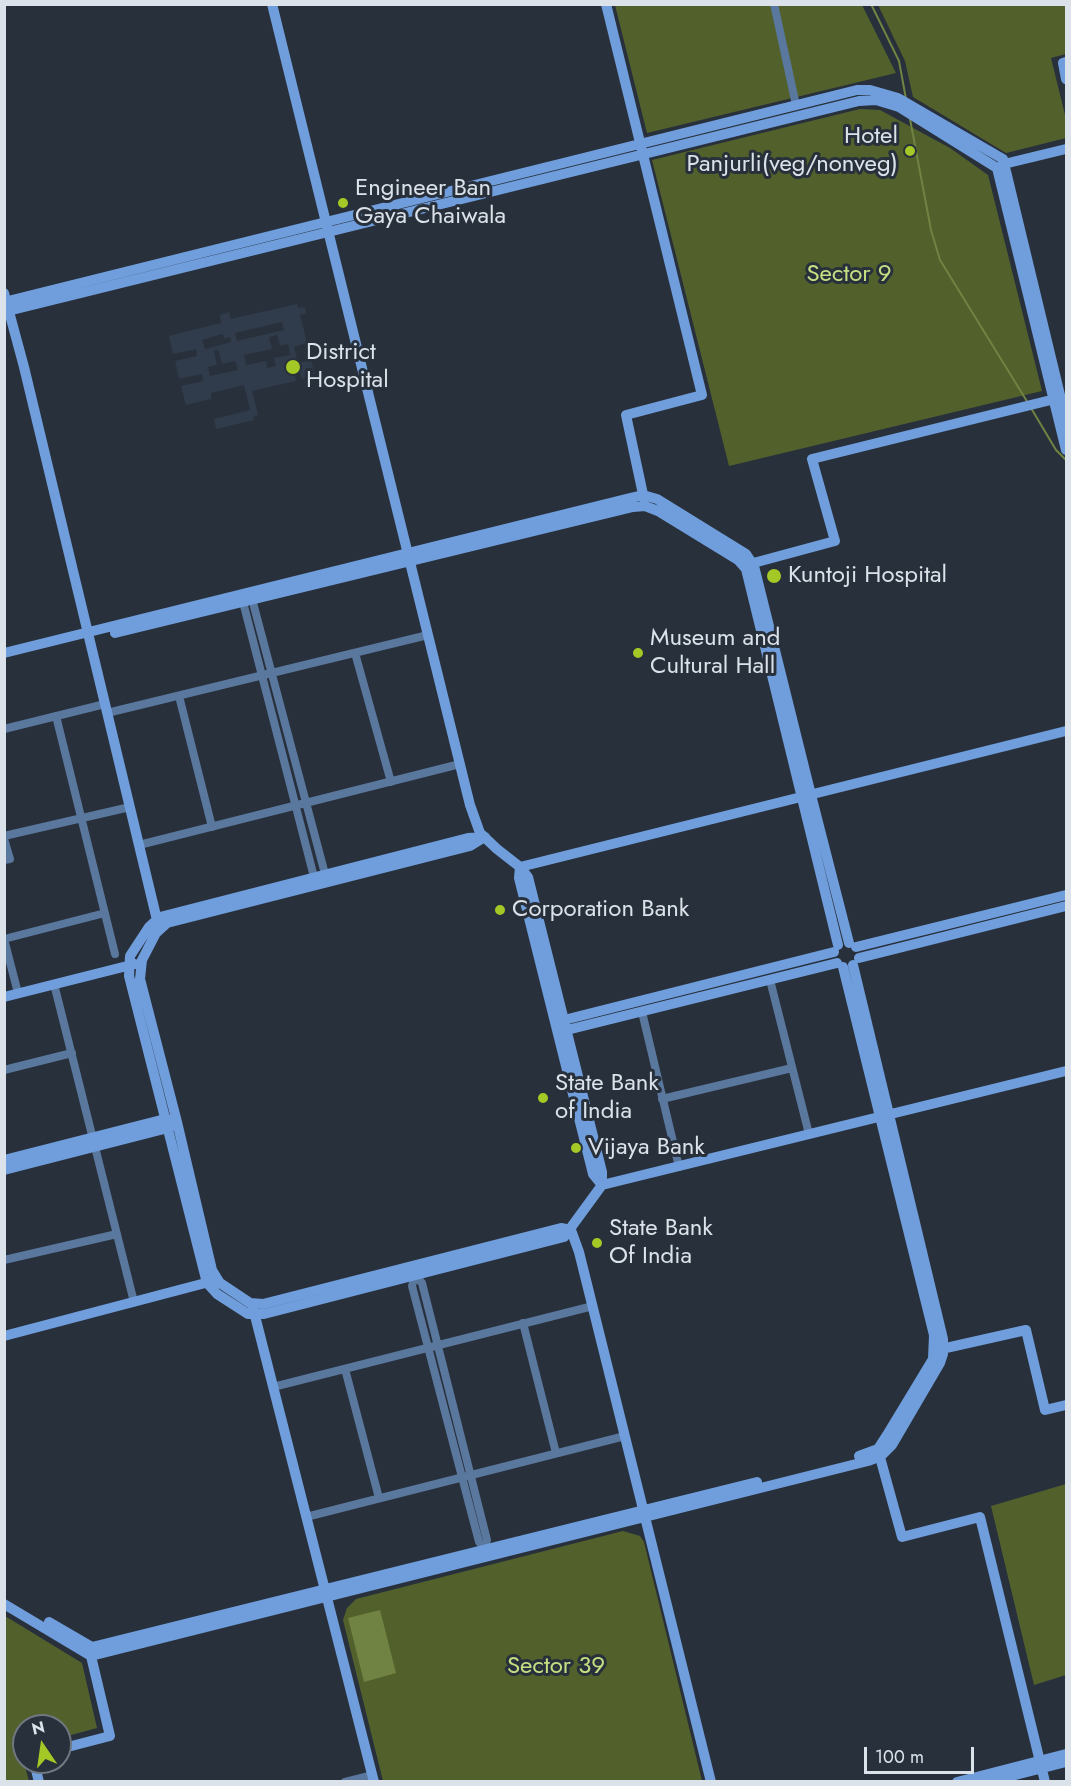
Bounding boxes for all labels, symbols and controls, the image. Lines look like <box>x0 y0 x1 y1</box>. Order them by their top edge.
place label: Hotel Panjurli(veg/nonveg) <box>687 123 898 179</box>
marker: Hotel Panjurli(veg/nonveg) <box>903 144 917 158</box>
place label: Engineer Ban Gaya Chaiwala <box>355 175 506 231</box>
marker: Engineer Ban Gaya Chaiwala <box>336 196 350 210</box>
park label: Sector 9 <box>806 261 892 289</box>
place label: District Hospital <box>306 339 389 395</box>
marker: District Hospital <box>284 358 302 376</box>
place label: Kuntoji Hospital <box>788 562 947 590</box>
marker: Kuntoji Hospital <box>765 567 783 585</box>
place label: Museum and Cultural Hall <box>650 625 780 681</box>
marker: Museum and Cultural Hall <box>631 646 645 660</box>
place label: Corporation Bank <box>512 896 689 924</box>
marker: Corporation Bank <box>493 903 507 917</box>
place label: State Bank of India <box>555 1070 659 1126</box>
marker: State Bank of India <box>536 1091 550 1105</box>
place label: Vijaya Bank <box>588 1134 705 1162</box>
marker: Vijaya Bank <box>569 1141 583 1155</box>
place label: State Bank Of India <box>609 1215 713 1271</box>
marker: State Bank Of India <box>590 1236 604 1250</box>
park label: Sector 39 <box>507 1653 605 1681</box>
north arrow <box>12 1714 72 1774</box>
text: N <box>30 1715 47 1741</box>
scale bar <box>867 1735 976 1773</box>
text: 100 m <box>875 1744 924 1770</box>

